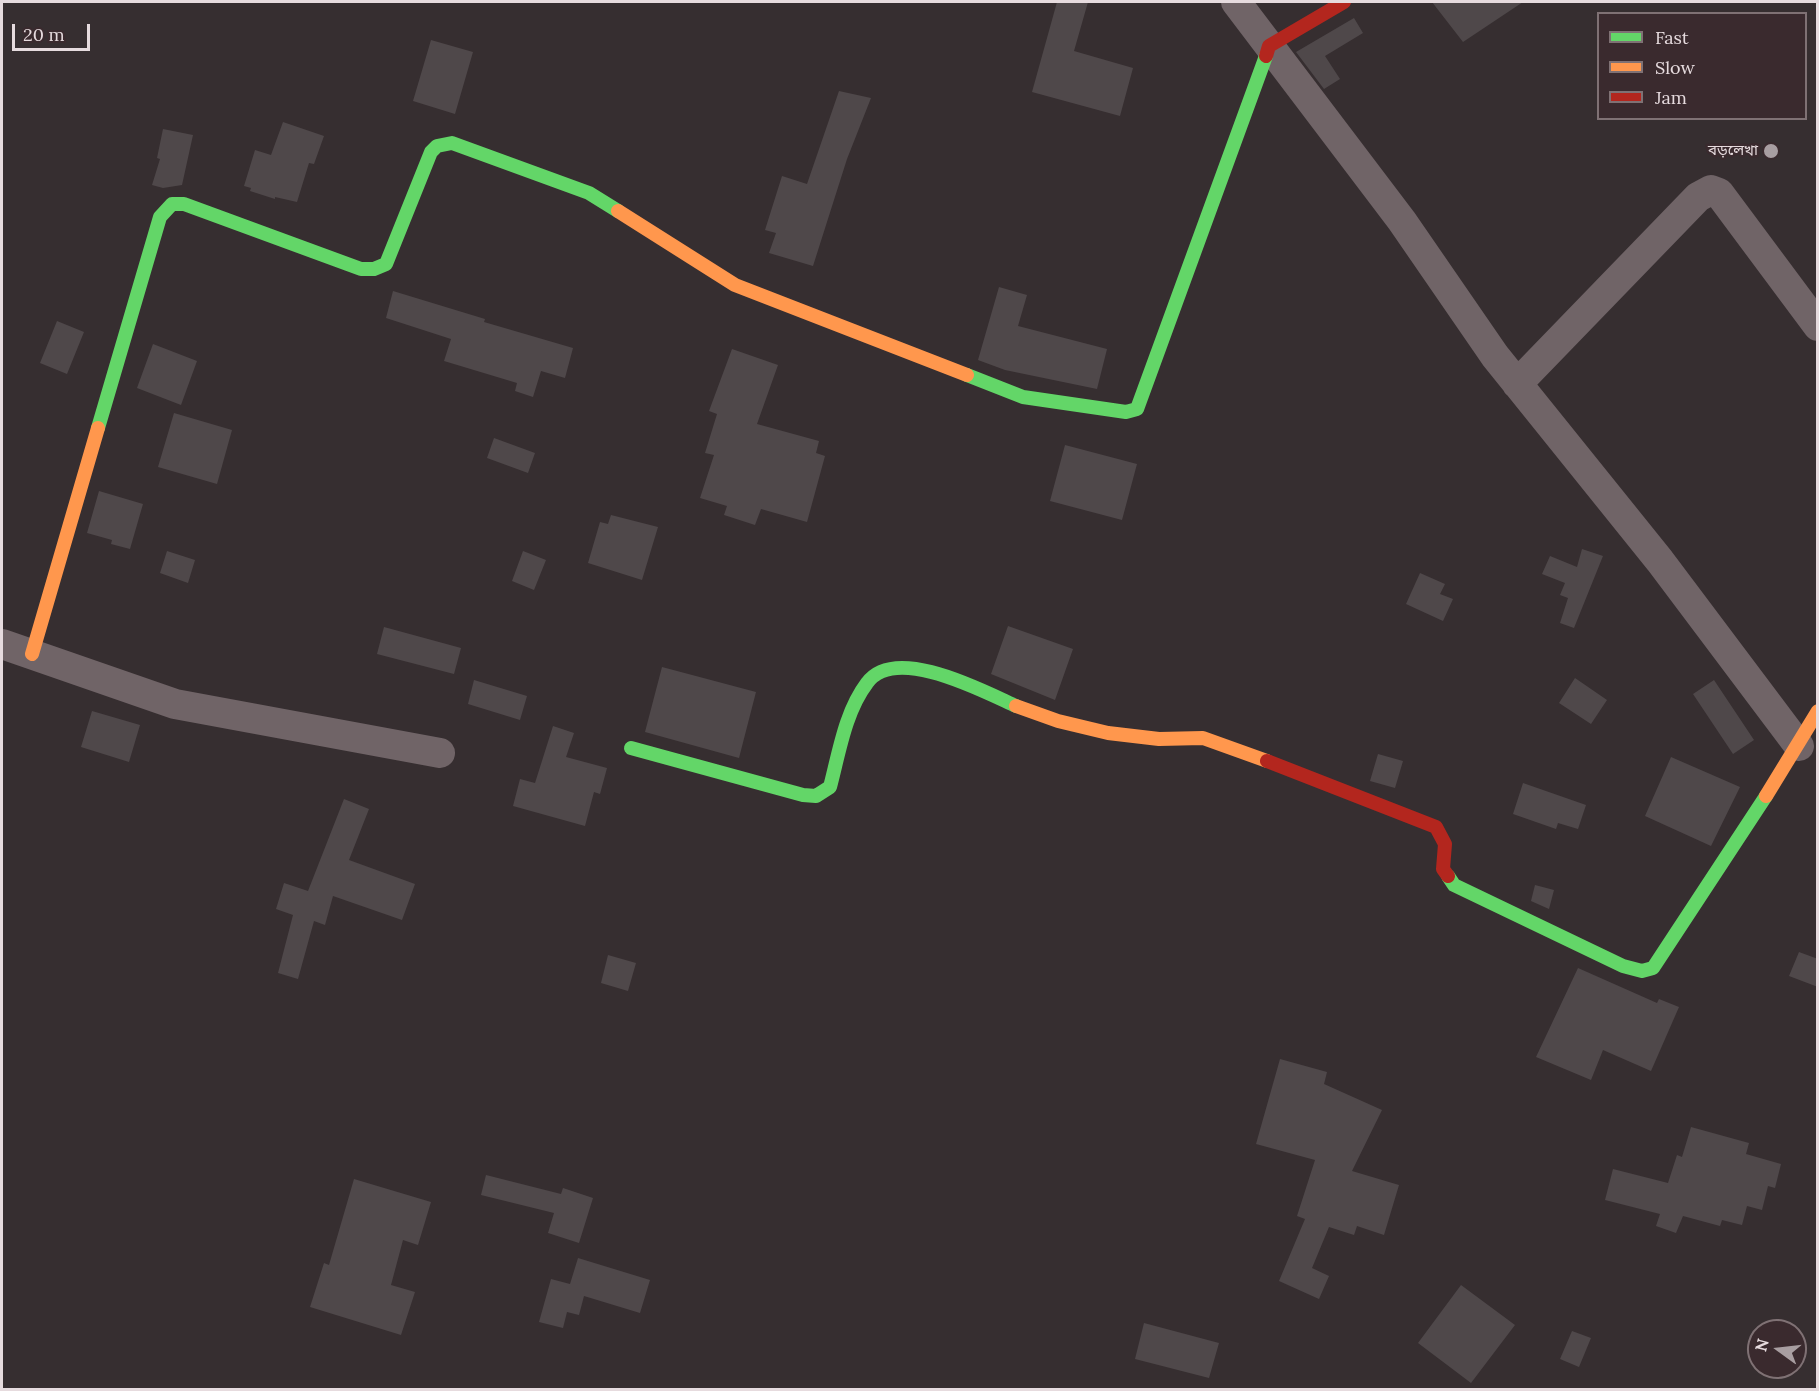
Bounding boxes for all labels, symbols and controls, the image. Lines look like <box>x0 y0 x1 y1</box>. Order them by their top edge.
scale bar <box>15 12 93 50</box>
legend <box>1597 12 1807 120</box>
text: 20 m <box>23 23 65 46</box>
text: Fast <box>1655 26 1689 49</box>
text: Slow <box>1655 56 1695 79</box>
text: Jam <box>1655 86 1687 109</box>
place label: বড়লেখা <box>1708 142 1758 160</box>
marker: বড়লেখা <box>1762 142 1780 160</box>
north arrow <box>1747 1319 1807 1379</box>
text: N <box>1750 1336 1773 1353</box>

